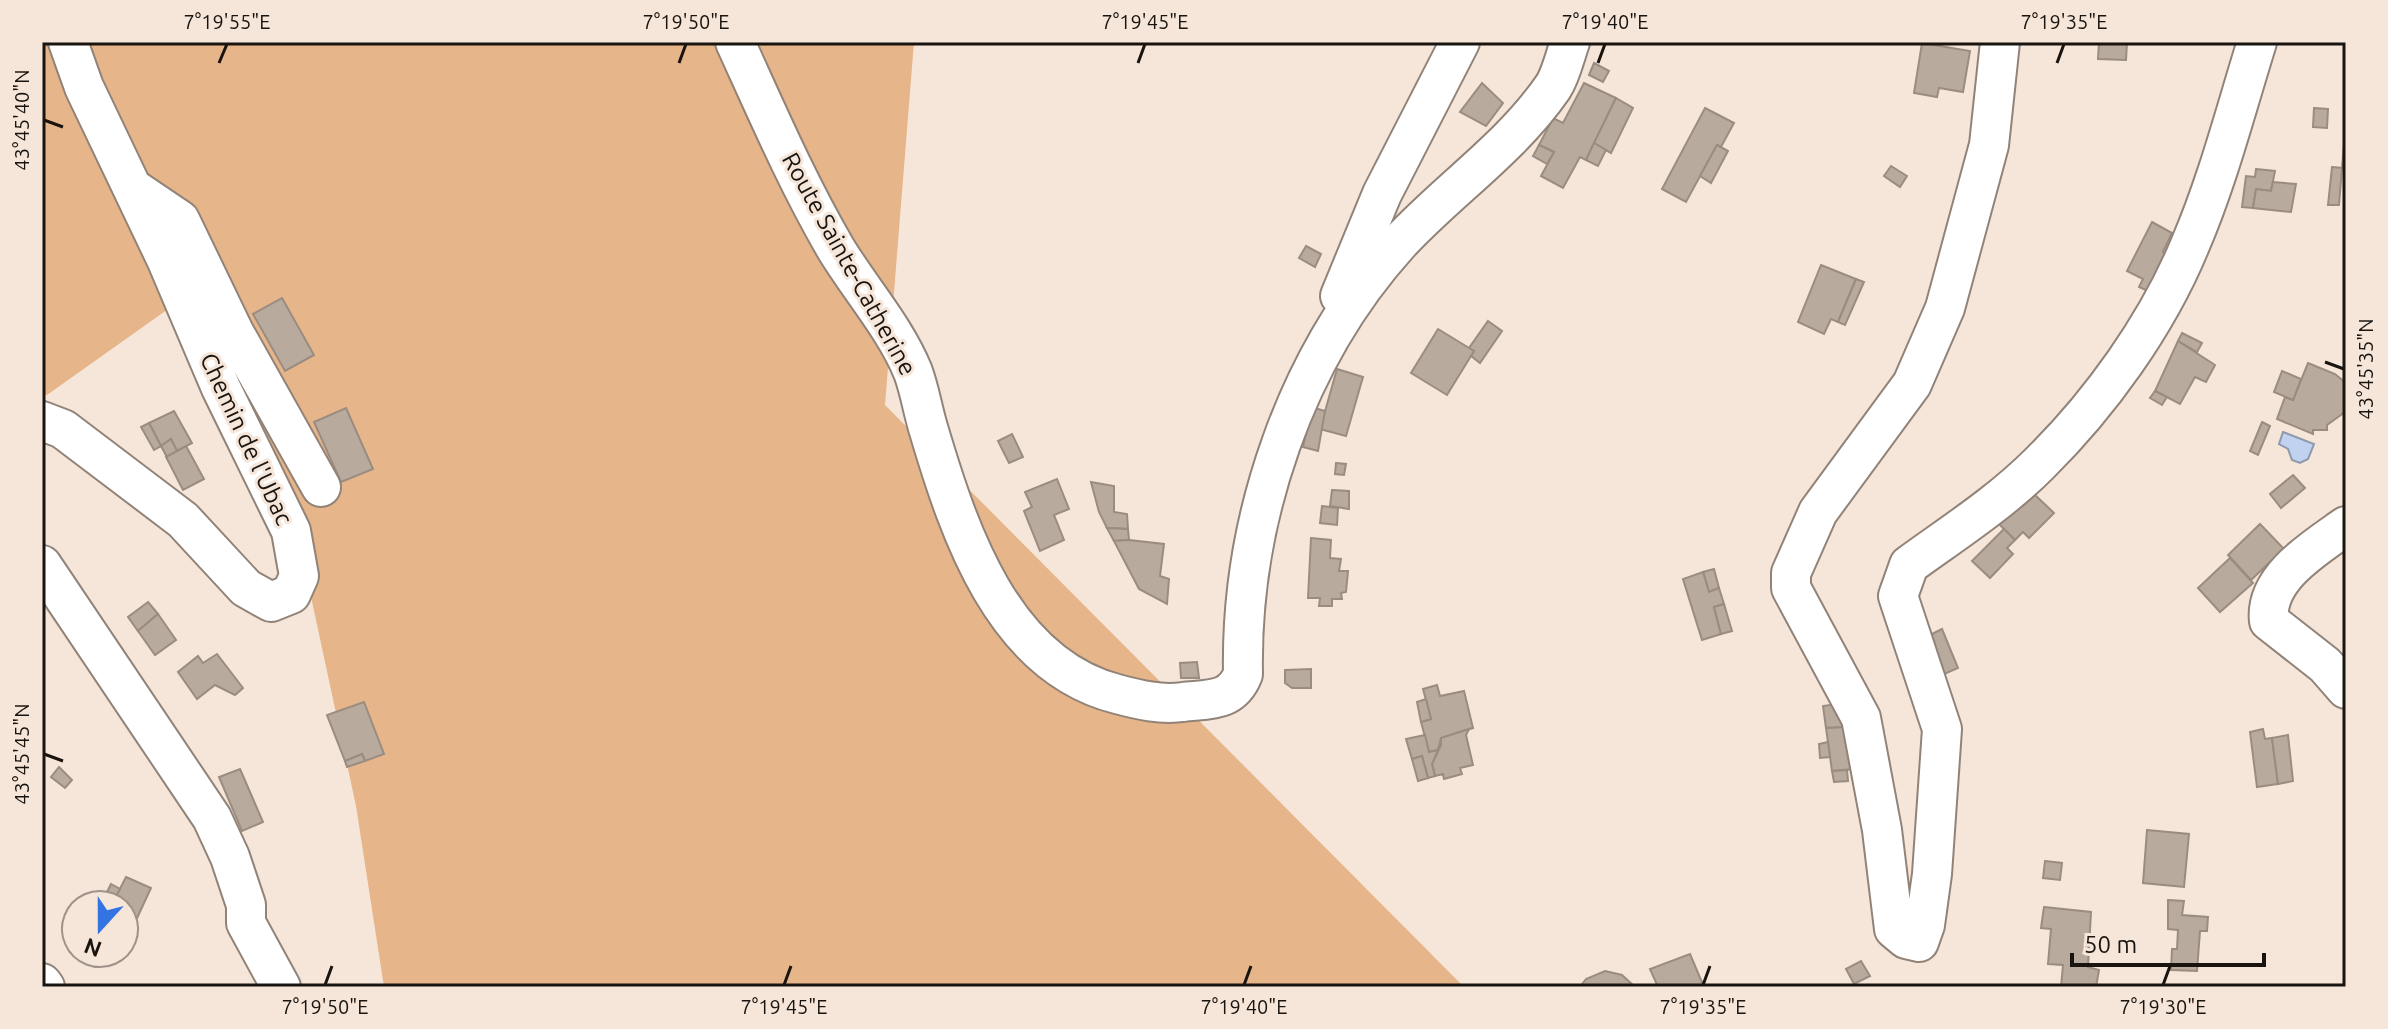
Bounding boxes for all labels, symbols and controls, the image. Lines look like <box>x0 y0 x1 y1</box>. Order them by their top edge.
text: 7°19'55"E <box>184 10 270 33</box>
text: 7°19'50"E <box>643 10 729 33</box>
text: 7°19'45"E <box>1102 10 1188 33</box>
text: 7°19'40"E <box>1562 10 1648 33</box>
text: 7°19'35"E <box>2021 10 2107 33</box>
text: 43°45'40"N <box>10 69 33 171</box>
street label: Route Sainte-Catherine <box>777 148 922 380</box>
text: 43°45'35"N <box>2354 318 2377 420</box>
street label: Chemin de l'Ubac <box>195 349 298 529</box>
text: 43°45'45"N <box>10 703 33 805</box>
north arrow <box>60 889 140 969</box>
scale bar <box>2072 917 2264 967</box>
text: 50 m <box>2084 931 2137 958</box>
text: N <box>81 934 105 963</box>
text: 7°19'50"E <box>282 995 368 1018</box>
text: 7°19'45"E <box>741 995 827 1018</box>
text: 7°19'40"E <box>1201 995 1287 1018</box>
text: 7°19'35"E <box>1660 995 1746 1018</box>
text: 7°19'30"E <box>2120 995 2206 1018</box>

